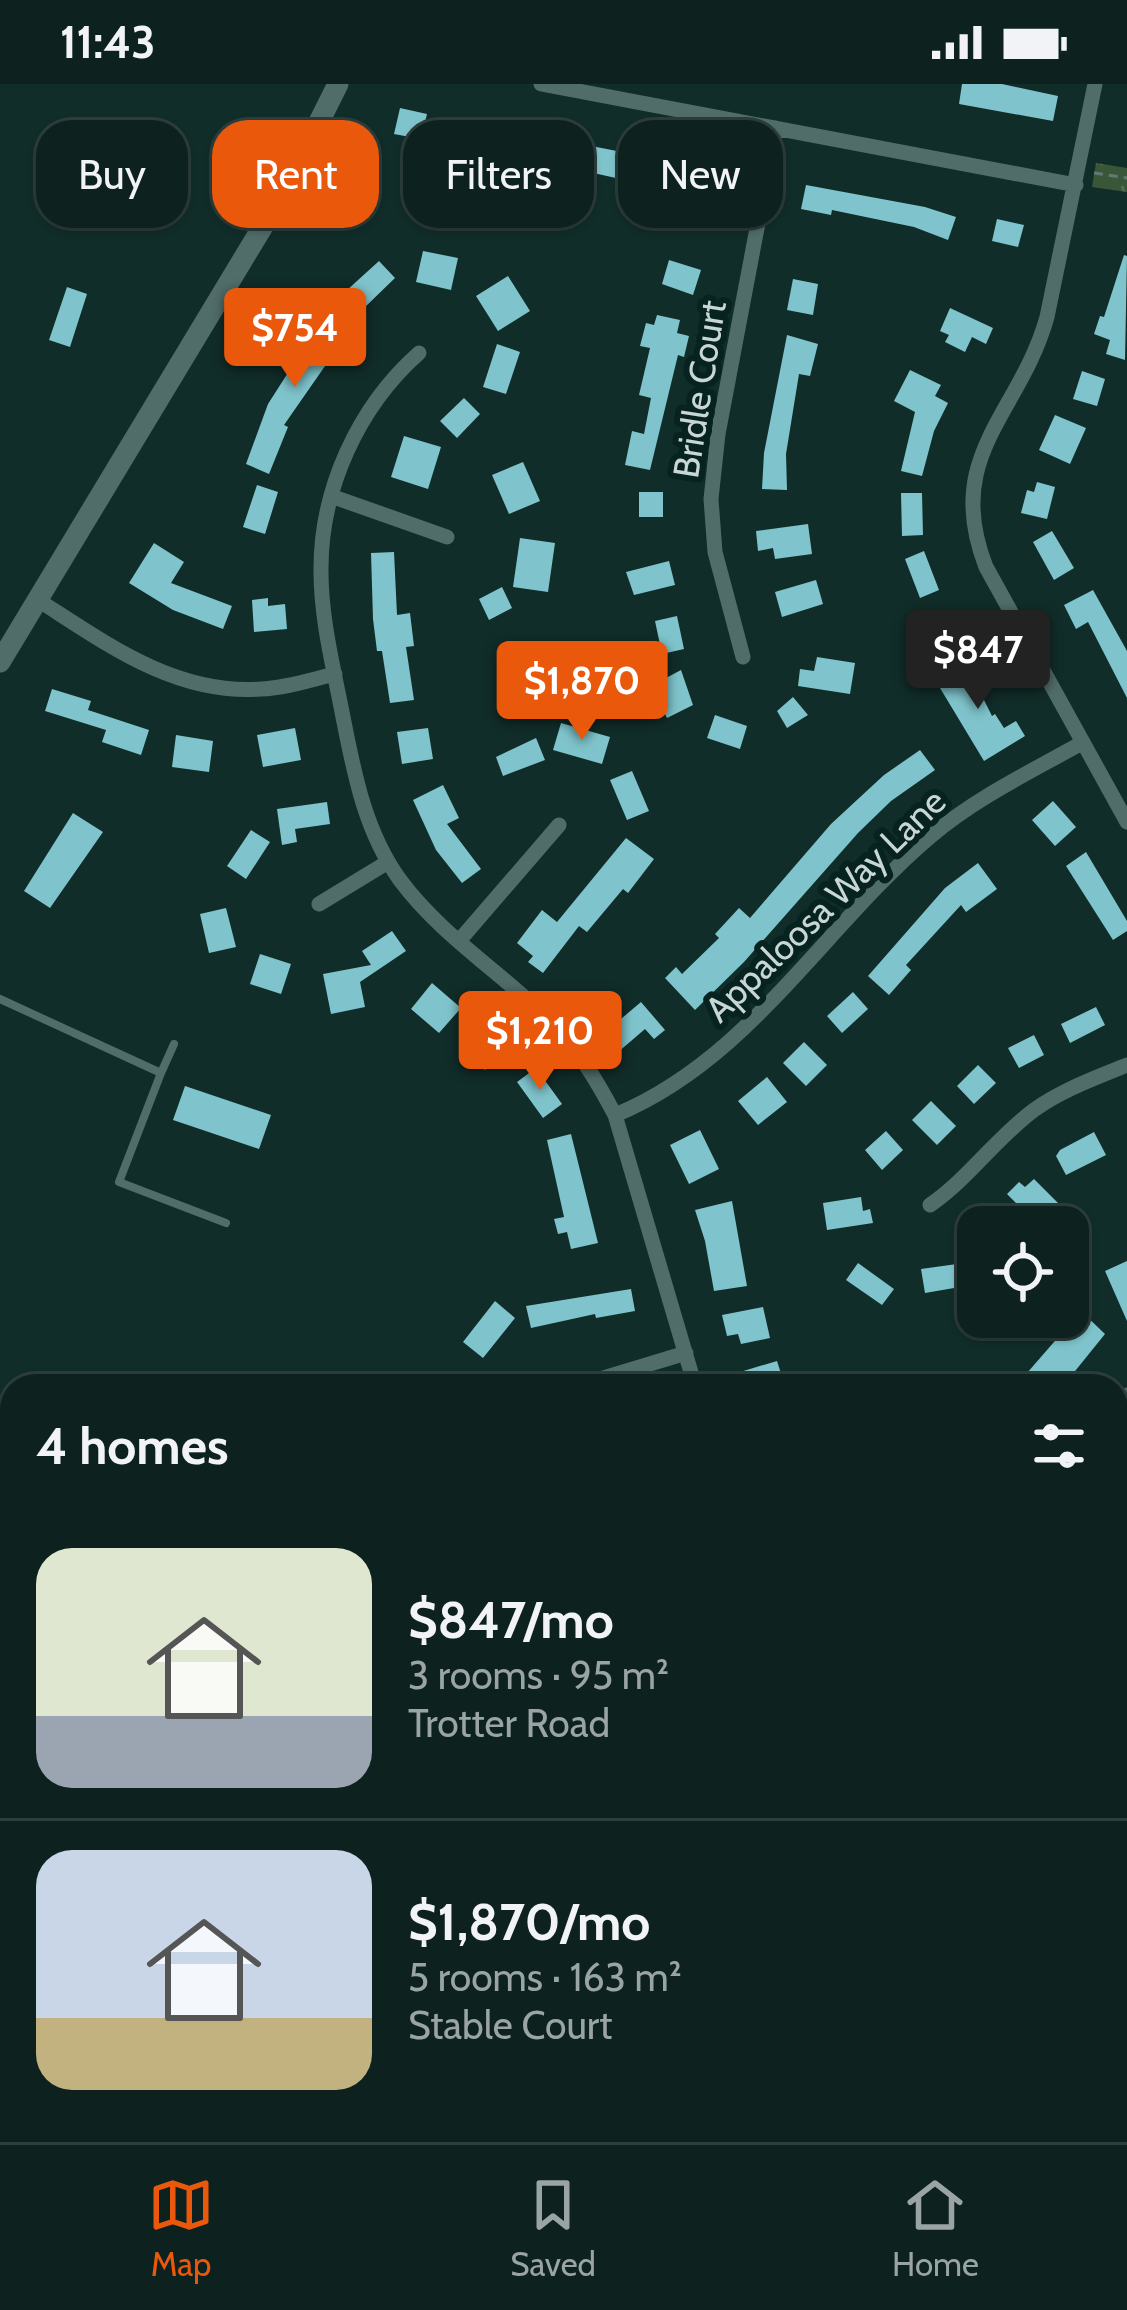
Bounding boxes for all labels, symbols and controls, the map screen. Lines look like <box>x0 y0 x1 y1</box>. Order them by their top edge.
text: 11:43 <box>60 15 155 69</box>
chip: Buy <box>36 120 188 228</box>
chip: Rent <box>212 120 379 228</box>
chip: Filters <box>403 120 594 228</box>
chip: New <box>618 120 783 228</box>
pin: $754 <box>224 288 366 390</box>
street label: Bridle Court <box>663 297 735 481</box>
text: $754 <box>251 303 339 351</box>
pin: $847 <box>907 610 1049 712</box>
text: $847 <box>933 625 1023 673</box>
pin: $1,870 <box>484 641 680 743</box>
text: $1,870 <box>524 656 640 704</box>
street label: Appaloosa Way Lane <box>696 779 954 1031</box>
pin: $1,210 <box>442 991 638 1093</box>
text: $1,210 <box>486 1006 594 1054</box>
map controls <box>957 1206 1089 1338</box>
button: locate <box>957 1206 1089 1338</box>
icon: filters <box>1026 1413 1092 1479</box>
text: 4 homes <box>36 1415 228 1477</box>
text: $847/mo <box>408 1589 614 1651</box>
icon: home <box>132 1596 276 1740</box>
text: 3 rooms · 95 m² <box>408 1651 669 1699</box>
text: Trotter Road <box>408 1699 610 1747</box>
text: $1,870/mo <box>408 1891 650 1953</box>
icon: home <box>132 1898 276 2042</box>
text: 5 rooms · 163 m² <box>408 1953 682 2001</box>
text: Stable Court <box>408 2001 612 2049</box>
tab: Map <box>148 2172 214 2284</box>
tab: Saved <box>510 2172 596 2284</box>
tab: Home <box>892 2172 979 2284</box>

